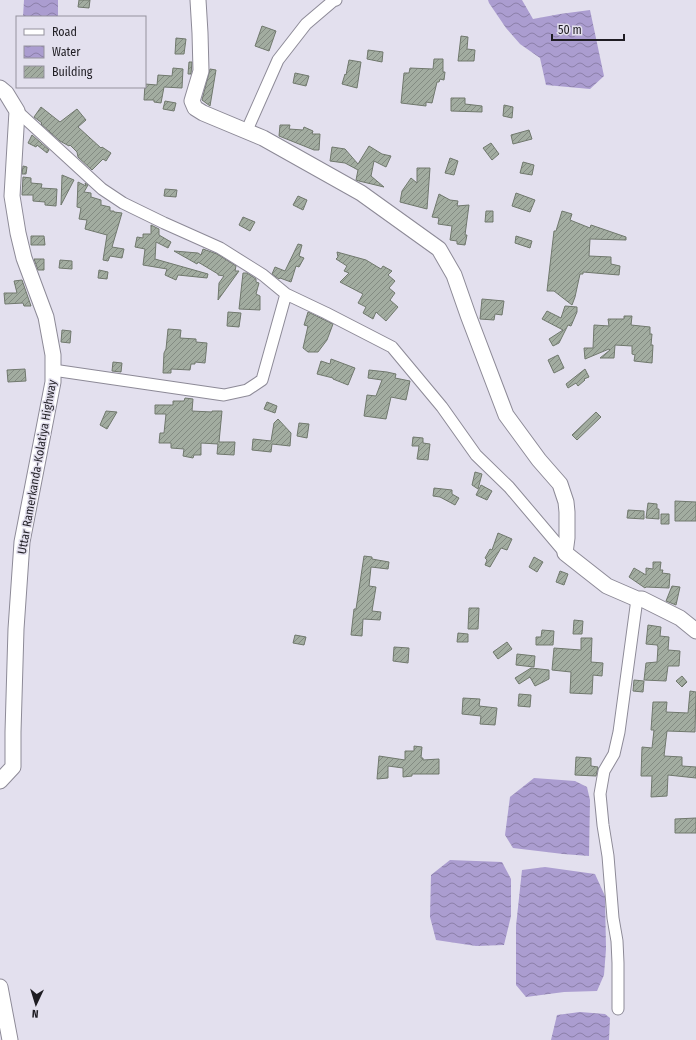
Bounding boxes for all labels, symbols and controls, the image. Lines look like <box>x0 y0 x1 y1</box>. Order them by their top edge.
legend <box>16 16 146 88</box>
scale bar <box>552 16 624 42</box>
text: 50 m <box>558 23 582 37</box>
text: Road <box>52 25 77 39</box>
text: Water <box>52 45 81 59</box>
text: Building <box>52 65 93 79</box>
street label: Uttar Ramerkanda-Kolatiya Highway <box>15 378 59 555</box>
north arrow <box>16 984 56 1024</box>
text: N <box>32 1007 39 1020</box>

